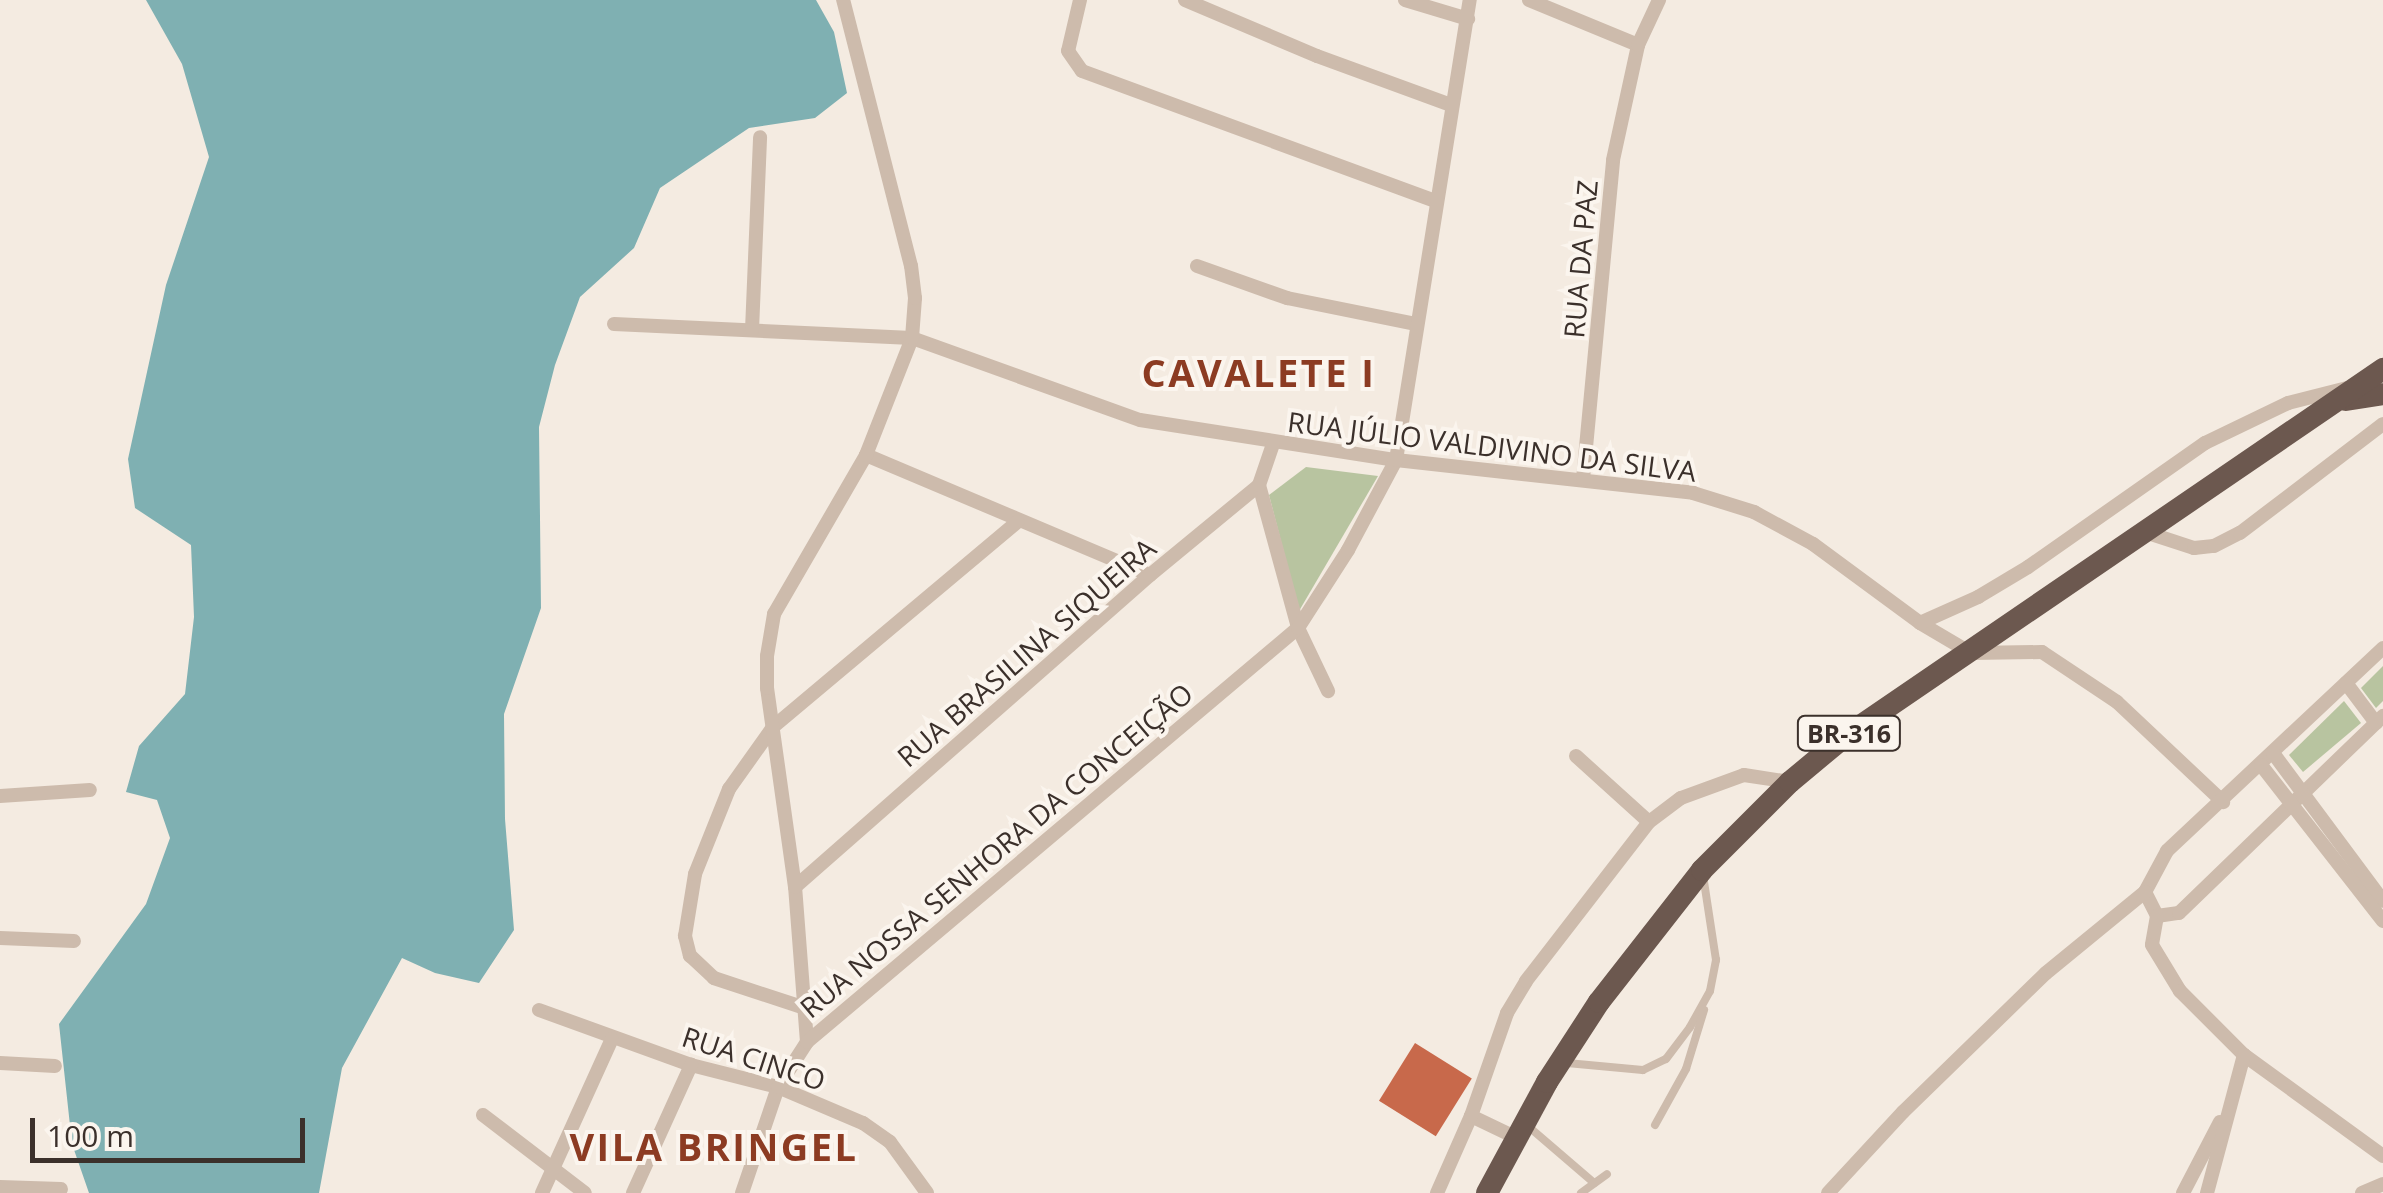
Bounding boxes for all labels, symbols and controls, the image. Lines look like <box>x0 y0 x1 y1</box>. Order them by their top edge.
street label: RUA DA PAZ <box>1556 179 1604 339</box>
district label: CAVALETE I <box>1142 350 1376 396</box>
street label: RUA JÚLIO VALDIVINO DA SILVA <box>1286 404 1698 488</box>
street label: RUA BRASILINA SIQUEIRA <box>890 531 1162 773</box>
street label: RUA NOSSA SENHORA DA CONCEIÇÃO <box>793 676 1199 1024</box>
road number: BR-316 <box>1796 713 1902 753</box>
street label: RUA CINCO <box>678 1019 830 1097</box>
scale bar <box>35 1098 310 1160</box>
text: 100 m <box>47 1115 134 1156</box>
district label: VILA BRINGEL <box>569 1124 859 1170</box>

